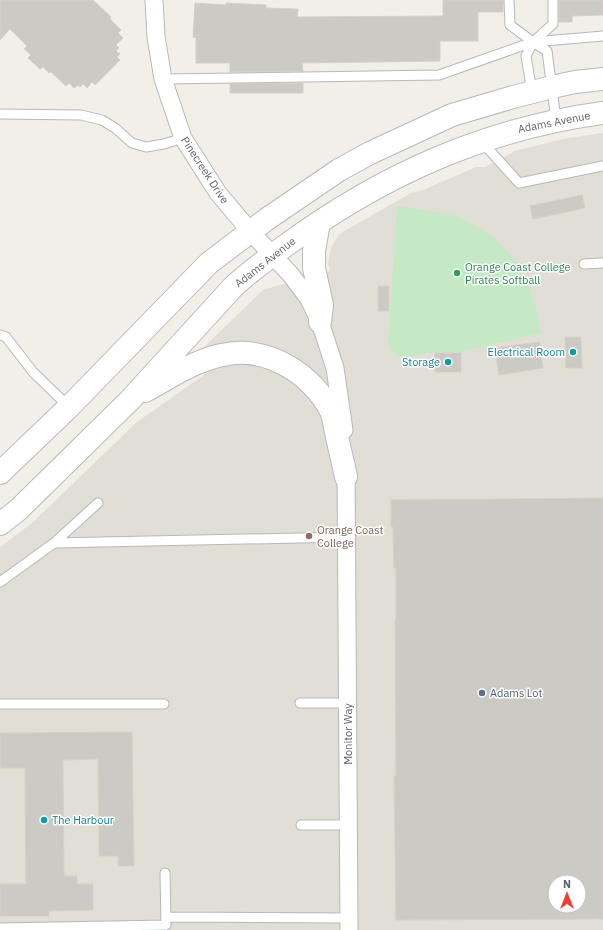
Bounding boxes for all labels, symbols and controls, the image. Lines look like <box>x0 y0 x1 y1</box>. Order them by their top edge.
street label: Adams Avenue <box>517 108 591 136</box>
street label: Pinecreek Drive <box>178 134 232 206</box>
street label: Adams Avenue <box>232 234 298 290</box>
place label: Orange Coast College Pirates Softball <box>465 260 571 287</box>
marker: Orange Coast College Pirates Softball <box>452 268 462 278</box>
place label: Electrical Room <box>488 345 565 359</box>
marker: Electrical Room <box>568 347 578 357</box>
place label: Storage <box>402 355 440 369</box>
marker: Storage <box>443 357 453 367</box>
place label: Orange Coast College <box>317 523 383 550</box>
marker: Orange Coast College <box>304 531 314 541</box>
place label: Adams Lot <box>490 686 542 700</box>
marker: Adams Lot <box>477 688 487 698</box>
street label: Monitor Way <box>341 703 355 765</box>
place label: The Harbour <box>52 813 114 827</box>
marker: The Harbour <box>39 815 49 825</box>
north arrow <box>547 874 587 914</box>
text: N <box>563 877 571 891</box>

